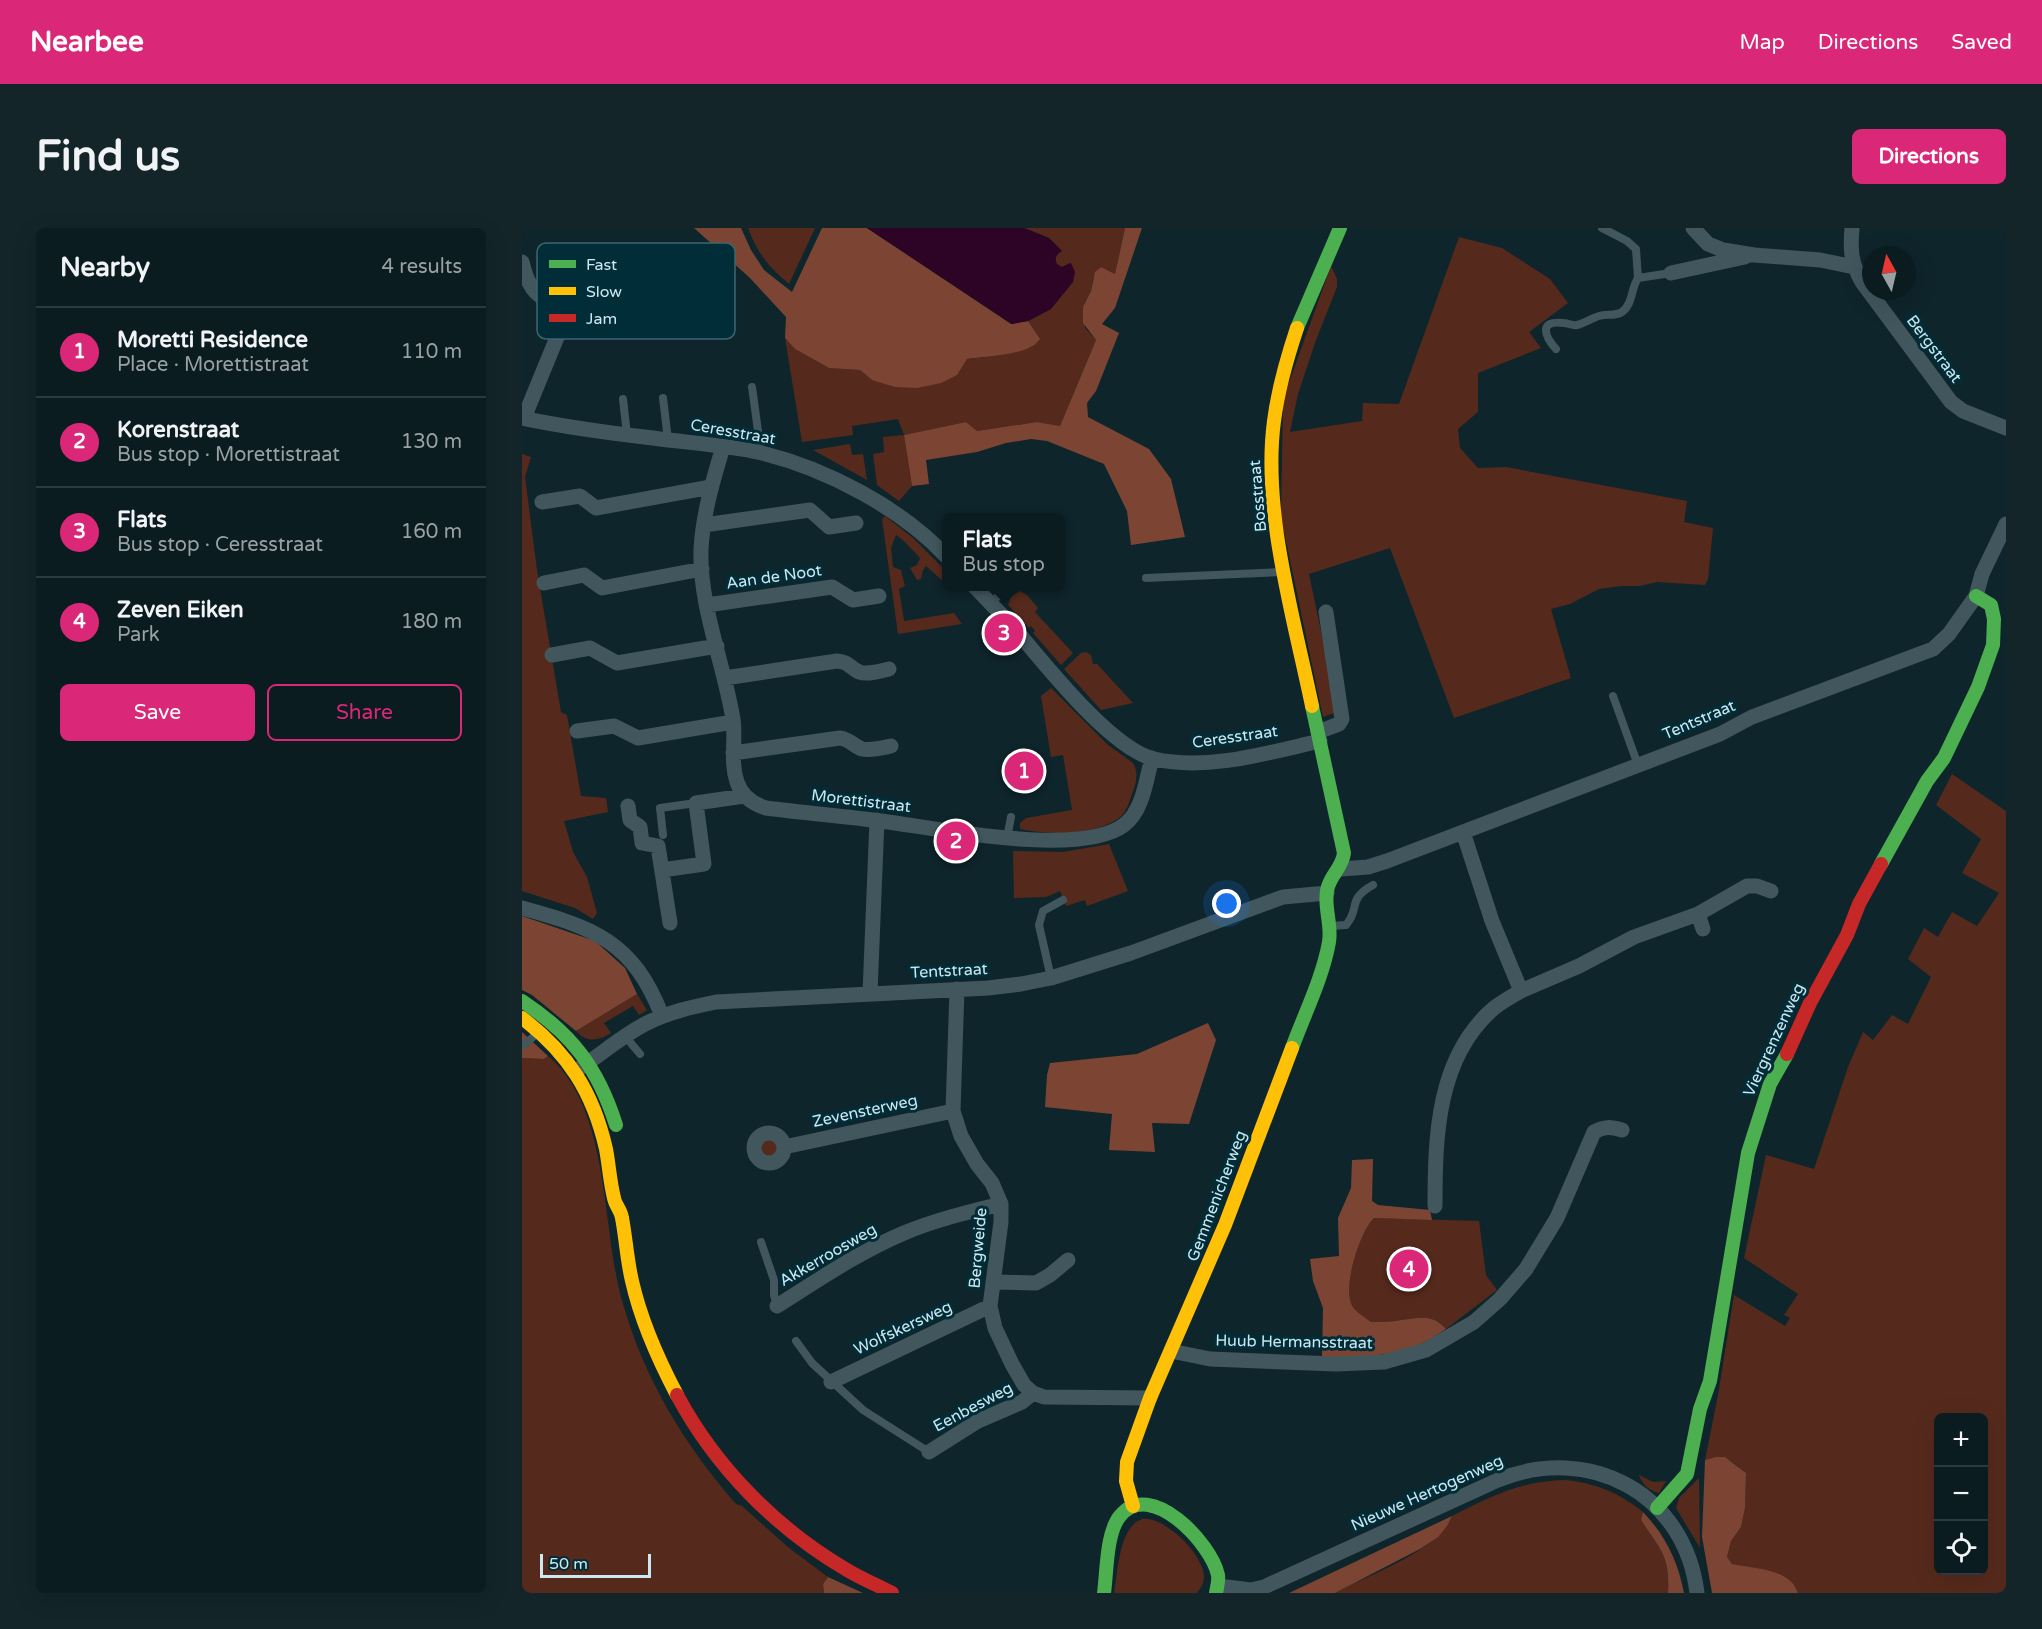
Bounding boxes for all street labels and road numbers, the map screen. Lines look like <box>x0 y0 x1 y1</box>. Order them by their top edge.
street label: Bergstraat <box>1902 311 1966 387</box>
street label: Ceresstraat <box>689 415 777 449</box>
street label: Bosstraat <box>1245 459 1271 533</box>
street label: Aan de Noot <box>725 560 823 594</box>
street label: Tentstraat <box>1660 696 1738 744</box>
street label: Ceresstraat <box>1191 721 1279 753</box>
street label: Morettistraat <box>810 785 912 817</box>
street label: Tentstraat <box>910 959 988 983</box>
street label: Viergrenzenweg <box>1739 980 1809 1100</box>
street label: Zevensterweg <box>811 1090 919 1132</box>
street label: Gemmenicherweg <box>1183 1128 1251 1264</box>
street label: Bergweide <box>965 1207 991 1289</box>
street label: Akkerroosweg <box>776 1219 880 1291</box>
street label: Wolfskersweg <box>851 1297 955 1359</box>
street label: Huub Hermansstraat <box>1215 1331 1373 1353</box>
street label: Eenbesweg <box>930 1378 1016 1436</box>
street label: Nieuwe Hertogenweg <box>1348 1450 1506 1536</box>

